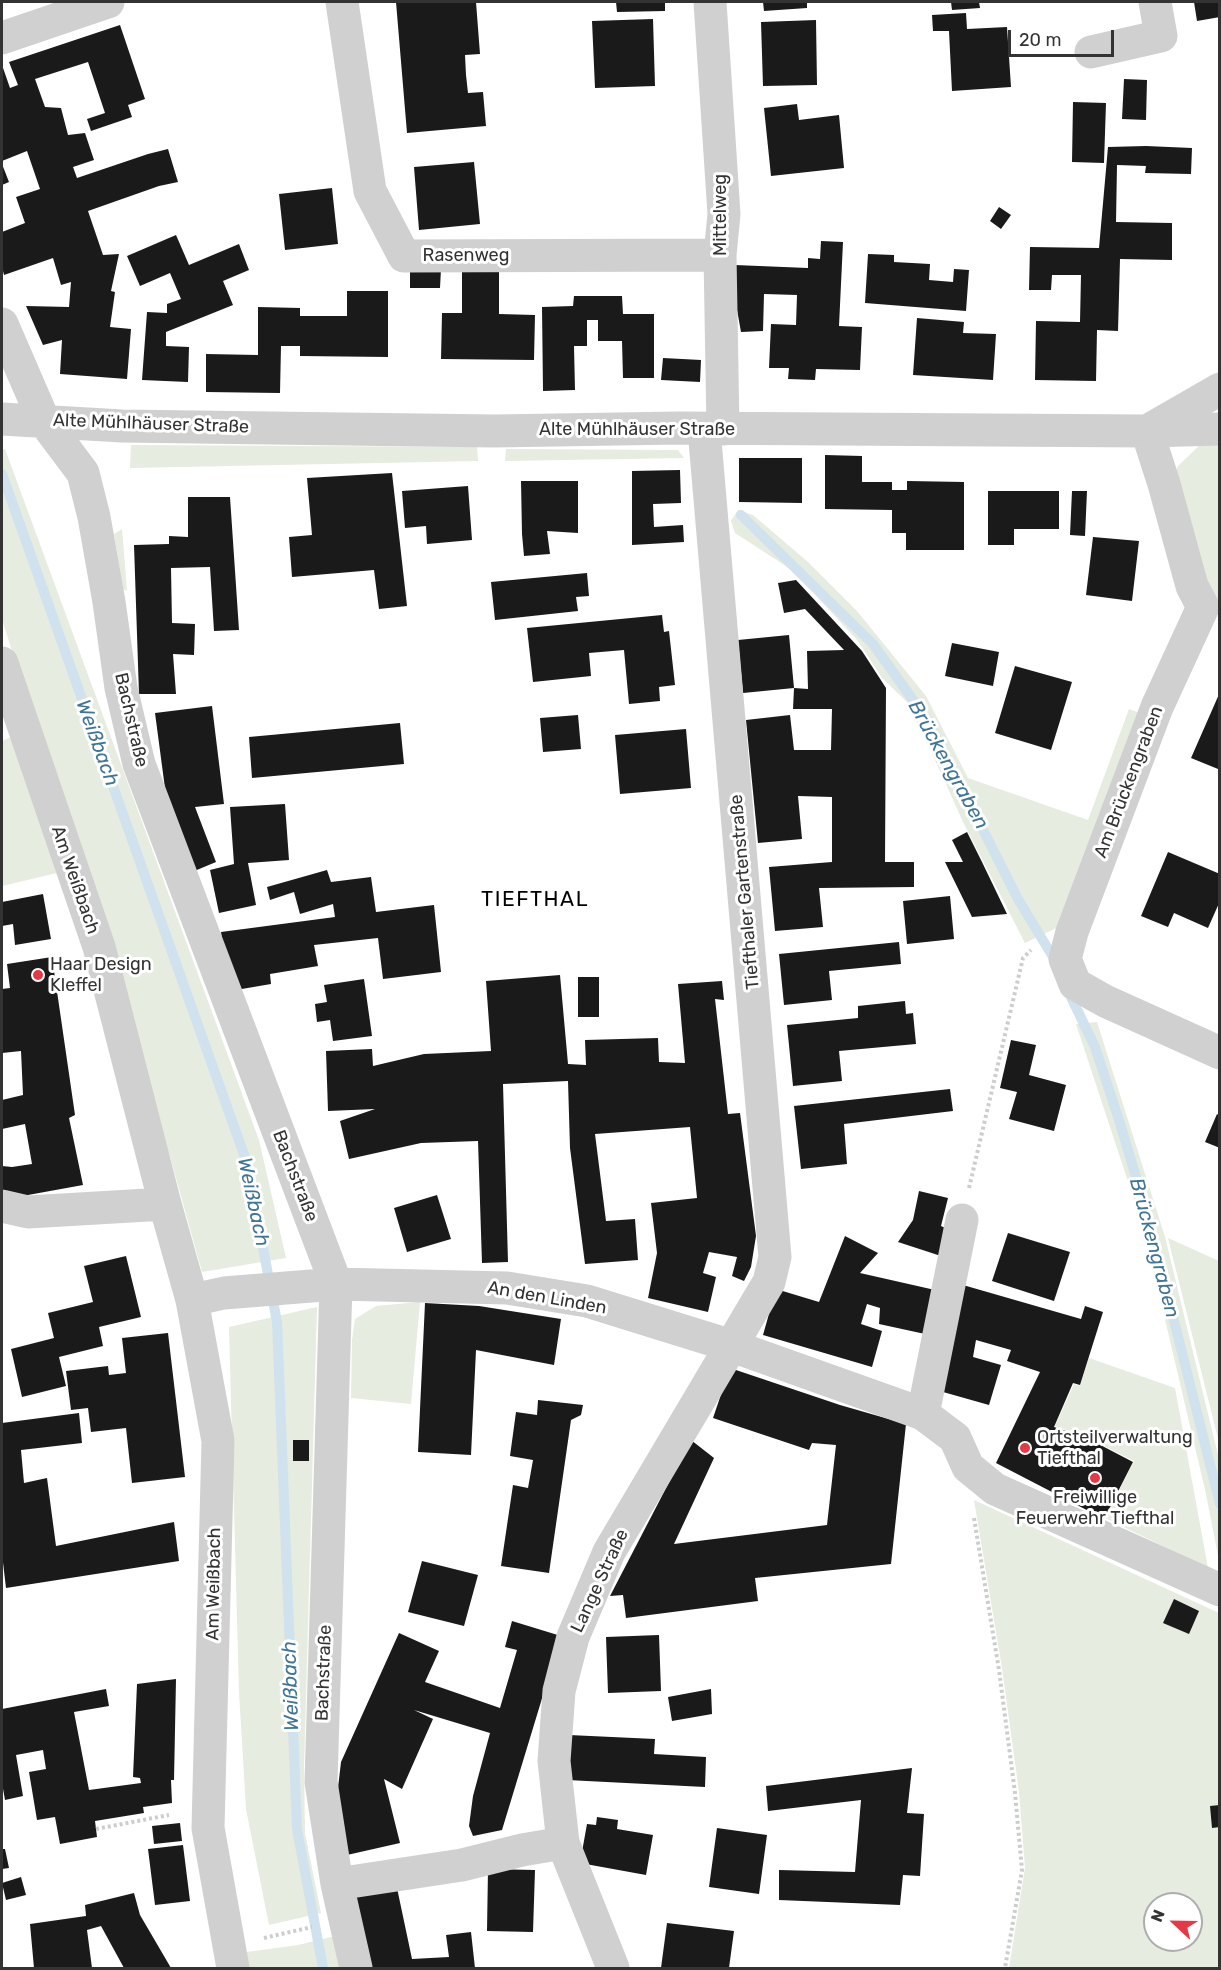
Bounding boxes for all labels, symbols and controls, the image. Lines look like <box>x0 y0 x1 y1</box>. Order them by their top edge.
scale bar <box>1011 18 1118 56</box>
text: 20 m <box>1019 29 1061 51</box>
street label: Mittelweg <box>710 174 732 256</box>
street label: Rasenweg <box>423 245 509 267</box>
street label: Alte Mühlhäuser Straße <box>53 410 249 438</box>
street label: Alte Mühlhäuser Straße <box>539 419 735 441</box>
street label: Bachstraße <box>110 671 152 769</box>
water label: Weißbach <box>70 696 124 790</box>
water label: Brückengraben <box>903 696 993 834</box>
street label: Am Brückengraben <box>1090 703 1168 861</box>
street label: Tiefthaler Gartenstraße <box>726 793 764 991</box>
street label: Am Weißbach <box>46 823 104 937</box>
district label: TIEFTHAL <box>481 887 589 913</box>
place label: Haar Design Kleffel <box>50 954 152 996</box>
marker: Haar Design Kleffel <box>31 968 45 982</box>
street label: Bachstraße <box>268 1127 322 1225</box>
water label: Weißbach <box>232 1155 274 1249</box>
water label: Brückengraben <box>1124 1176 1184 1320</box>
street label: An den Linden <box>486 1277 608 1319</box>
place label: Ortsteilverwaltung Tiefthal <box>1037 1427 1193 1470</box>
marker: Ortsteilverwaltung Tiefthal <box>1018 1441 1032 1455</box>
marker: Freiwillige Feuerwehr Tiefthal <box>1088 1471 1102 1485</box>
place label: Freiwillige Feuerwehr Tiefthal <box>1016 1487 1174 1530</box>
street label: Lange Straße <box>567 1526 633 1636</box>
street label: Am Weißbach <box>202 1527 226 1641</box>
street label: Bachstraße <box>312 1624 336 1722</box>
water label: Weißbach <box>277 1640 305 1732</box>
north arrow <box>1143 1892 1203 1952</box>
text: N <box>1147 1907 1169 1925</box>

